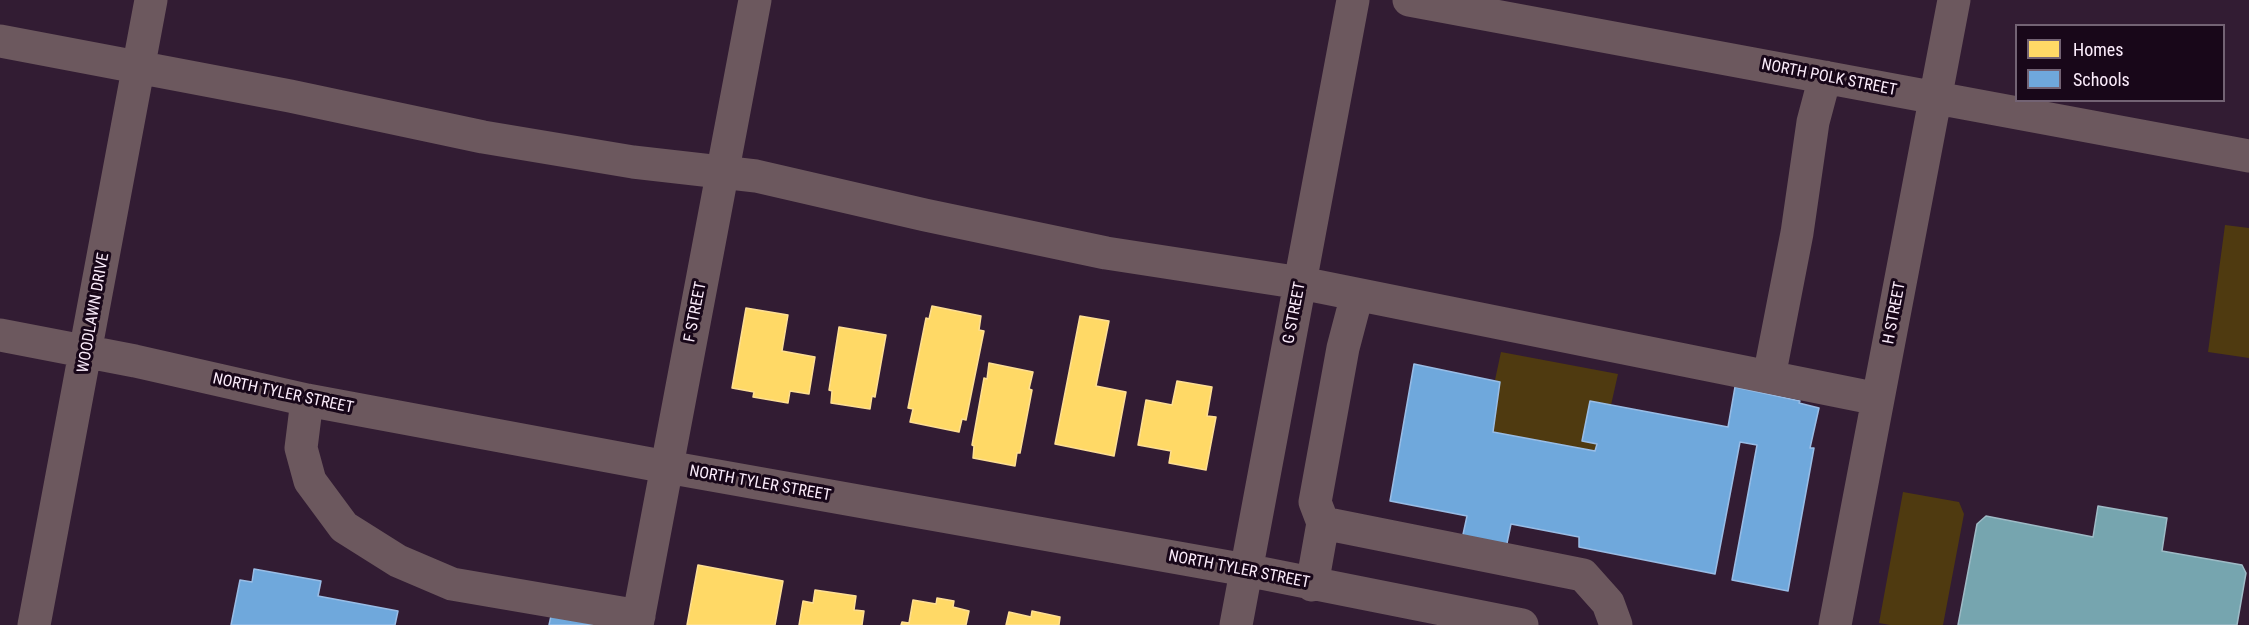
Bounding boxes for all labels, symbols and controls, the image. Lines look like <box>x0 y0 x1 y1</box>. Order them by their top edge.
legend <box>2015 24 2225 102</box>
text: Homes <box>2073 39 2123 60</box>
street label: NORTH POLK STREET <box>1760 55 1898 101</box>
text: Schools <box>2073 69 2130 90</box>
street label: WOODLAWN DRIVE <box>74 252 114 374</box>
street label: F STREET <box>681 280 711 344</box>
street label: G STREET <box>1280 280 1310 346</box>
street label: H STREET <box>1880 280 1910 346</box>
street label: NORTH TYLER STREET <box>211 370 355 418</box>
street label: NORTH TYLER STREET <box>688 462 832 506</box>
street label: NORTH TYLER STREET <box>1167 547 1311 593</box>

